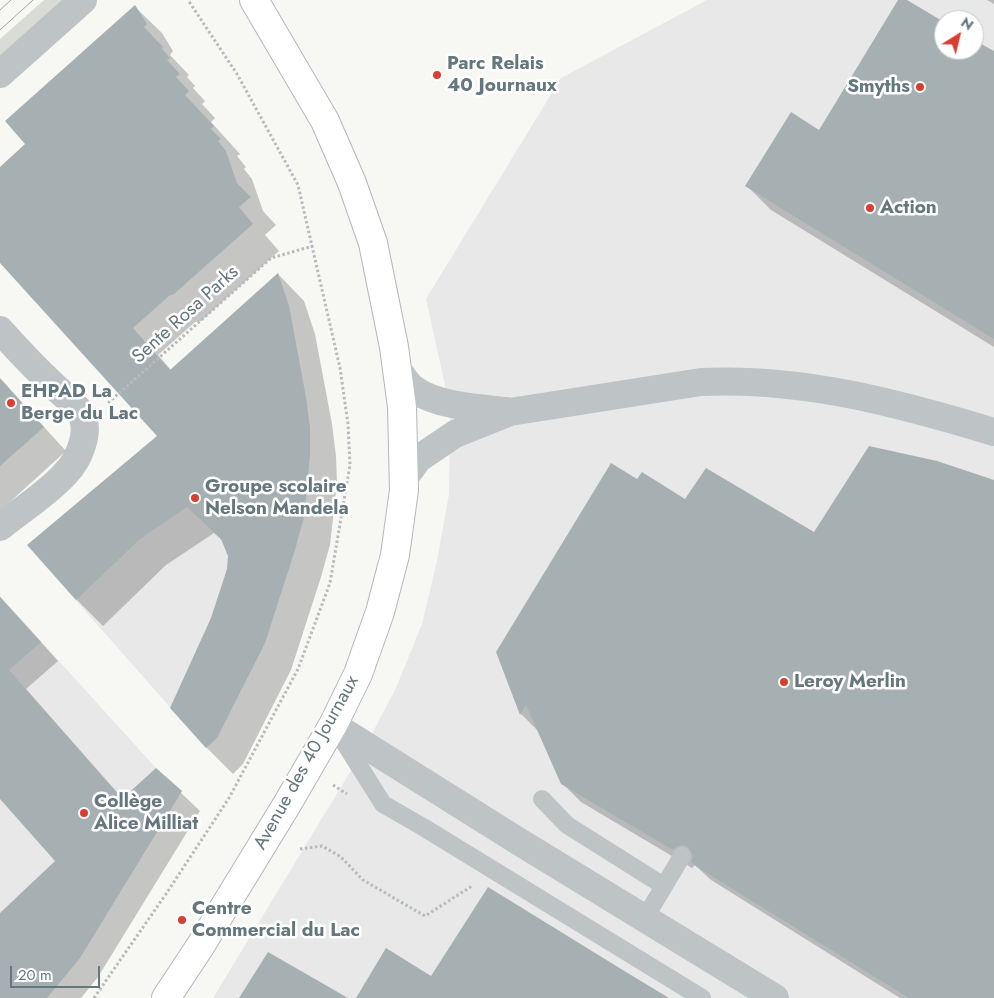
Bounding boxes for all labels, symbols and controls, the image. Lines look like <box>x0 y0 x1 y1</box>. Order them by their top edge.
north arrow <box>934 10 984 60</box>
text: N <box>957 12 978 35</box>
place label: Parc Relais 40 Journaux <box>447 53 557 97</box>
marker: Parc Relais 40 Journaux <box>431 69 443 81</box>
place label: Smyths <box>847 76 910 98</box>
marker: Smyths <box>914 81 926 93</box>
place label: Action <box>880 197 937 219</box>
marker: Action <box>864 202 876 214</box>
street label: Sente Rosa Parks <box>128 261 244 369</box>
place label: EHPAD La Berge du Lac <box>21 381 138 425</box>
marker: EHPAD La Berge du Lac <box>5 397 17 409</box>
place label: Groupe scolaire Nelson Mandela <box>205 476 349 520</box>
marker: Groupe scolaire Nelson Mandela <box>189 492 201 504</box>
place label: Leroy Merlin <box>794 671 906 693</box>
street label: Avenue des 40 Journaux <box>250 672 364 854</box>
marker: Leroy Merlin <box>778 676 790 688</box>
place label: Collège Alice Milliat <box>94 791 198 835</box>
marker: Collège Alice Milliat <box>78 807 90 819</box>
place label: Centre Commercial du Lac <box>192 898 360 942</box>
marker: Centre Commercial du Lac <box>176 914 188 926</box>
scale bar <box>12 956 102 988</box>
text: 20 m <box>18 964 52 986</box>

